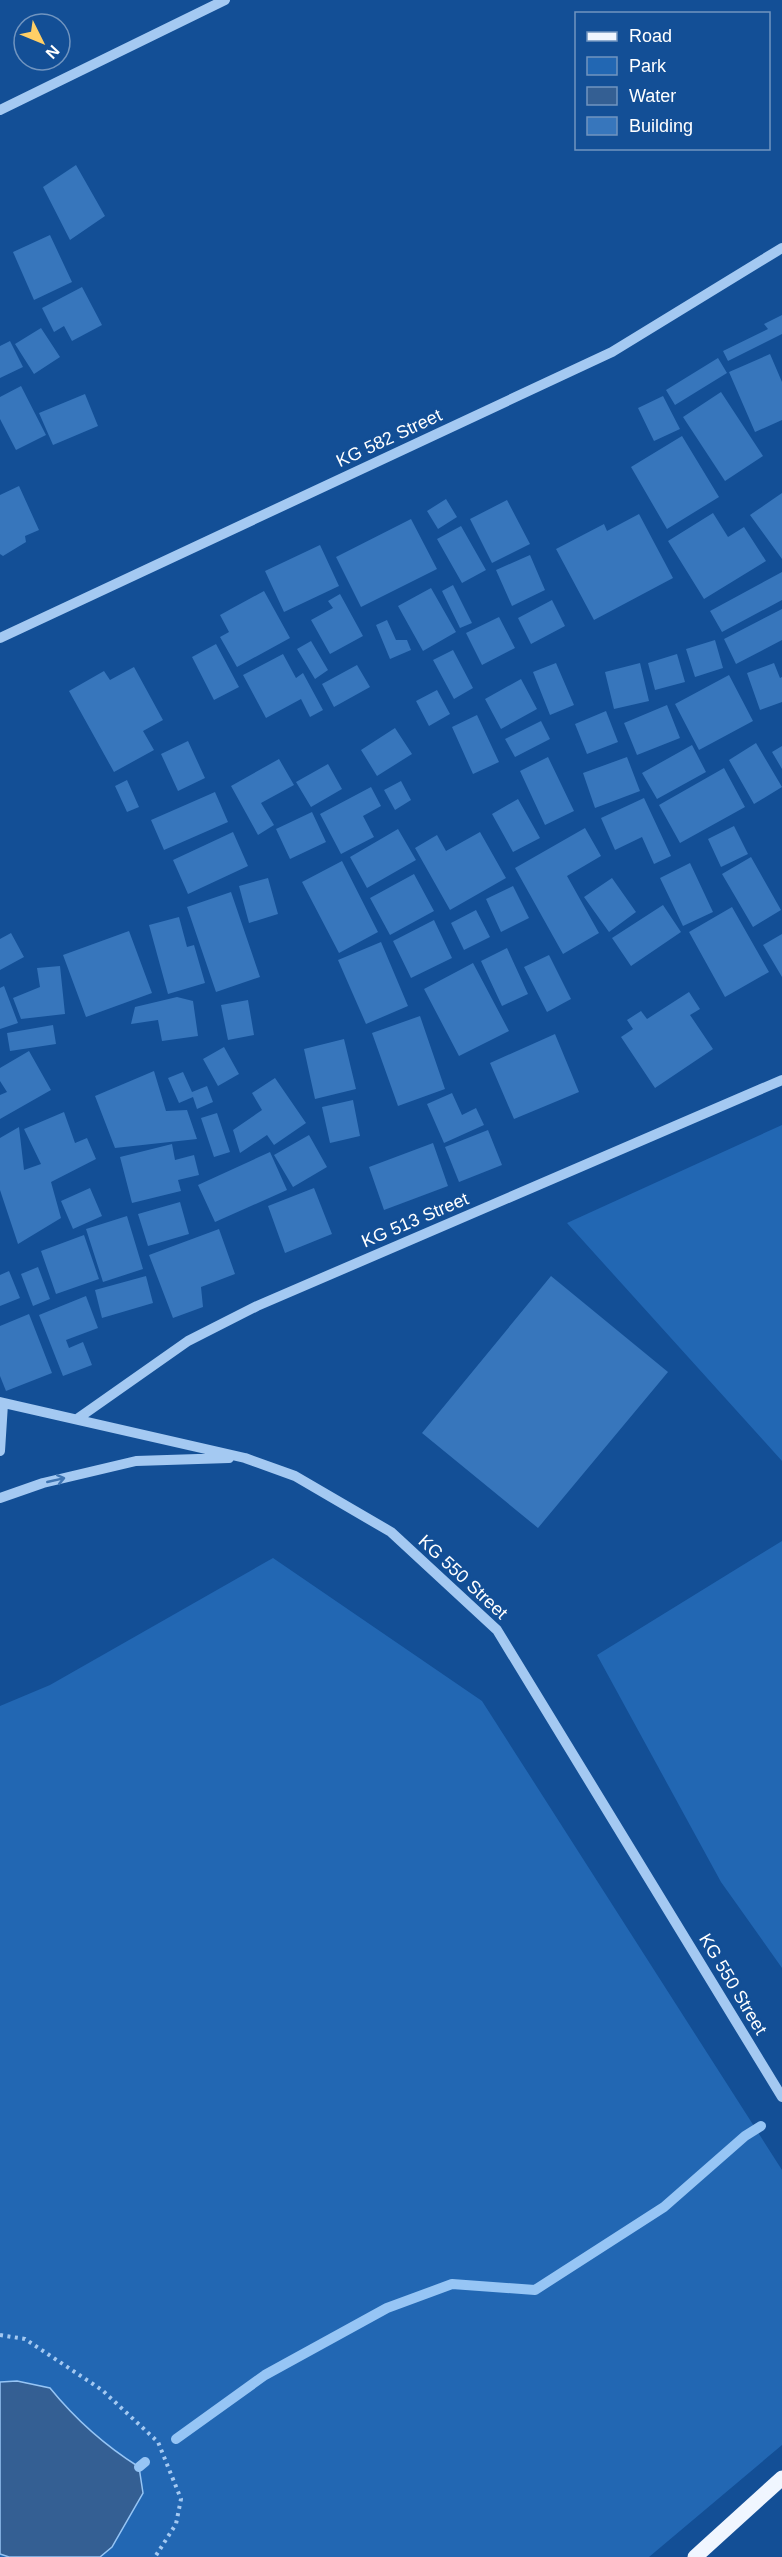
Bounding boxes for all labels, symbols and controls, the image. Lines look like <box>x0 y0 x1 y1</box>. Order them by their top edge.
north arrow <box>12 12 72 72</box>
legend <box>575 12 770 150</box>
text: Road <box>629 26 672 46</box>
text: N <box>42 42 63 62</box>
text: Park <box>629 56 667 76</box>
text: Water <box>629 86 676 106</box>
text: Building <box>629 116 693 136</box>
street label: KG 582 Street <box>333 405 445 471</box>
street label: KG 513 Street <box>359 1189 471 1251</box>
one-way arrow <box>45 1474 65 1485</box>
street label: KG 550 Street <box>414 1531 512 1623</box>
street label: KG 550 Street <box>695 1930 771 2038</box>

